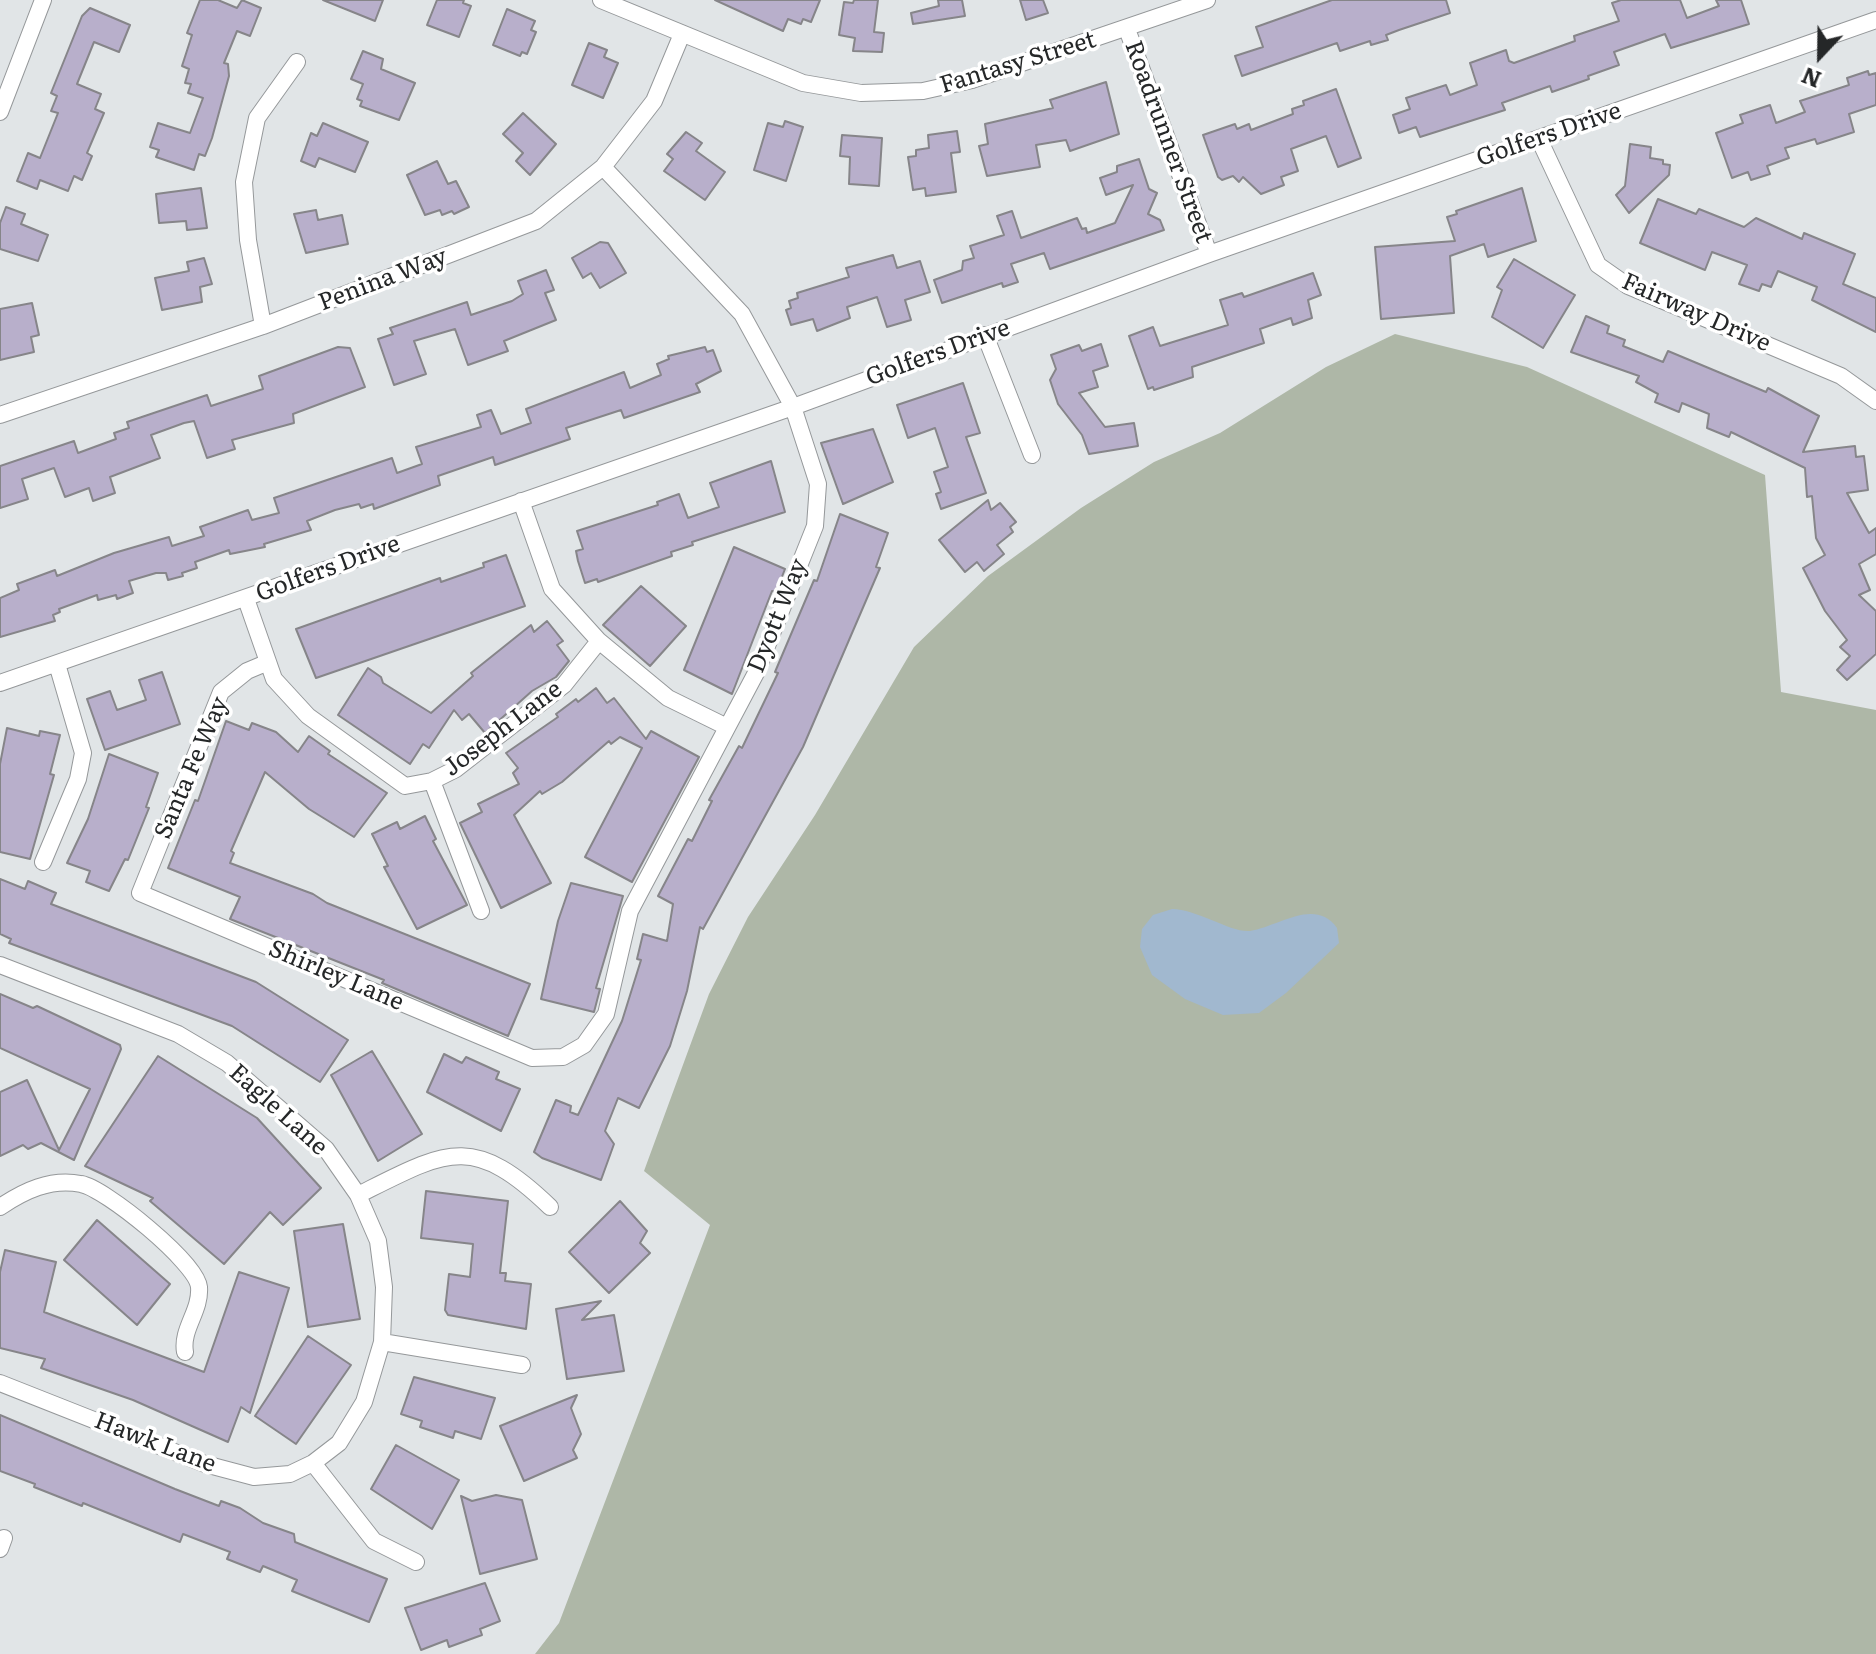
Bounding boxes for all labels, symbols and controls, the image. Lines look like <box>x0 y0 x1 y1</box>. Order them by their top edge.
north arrow <box>1780 16 1860 96</box>
street label: Fantasy Street <box>936 26 1100 100</box>
street label: Roadrunner Street <box>1118 37 1218 247</box>
text: N <box>1796 60 1826 97</box>
street label: Golfers Drive <box>1473 97 1625 173</box>
street label: Penina Way <box>315 242 451 318</box>
street label: Fairway Drive <box>1617 267 1775 359</box>
street label: Golfers Drive <box>862 314 1014 392</box>
street label: Golfers Drive <box>252 530 404 608</box>
street label: Dyott Way <box>742 555 814 677</box>
street label: Joseph Lane <box>438 675 568 783</box>
street label: Santa Fe Way <box>149 693 235 843</box>
street label: Shirley Lane <box>264 935 408 1017</box>
street label: Eagle Lane <box>223 1058 333 1162</box>
street label: Hawk Lane <box>90 1407 220 1479</box>

